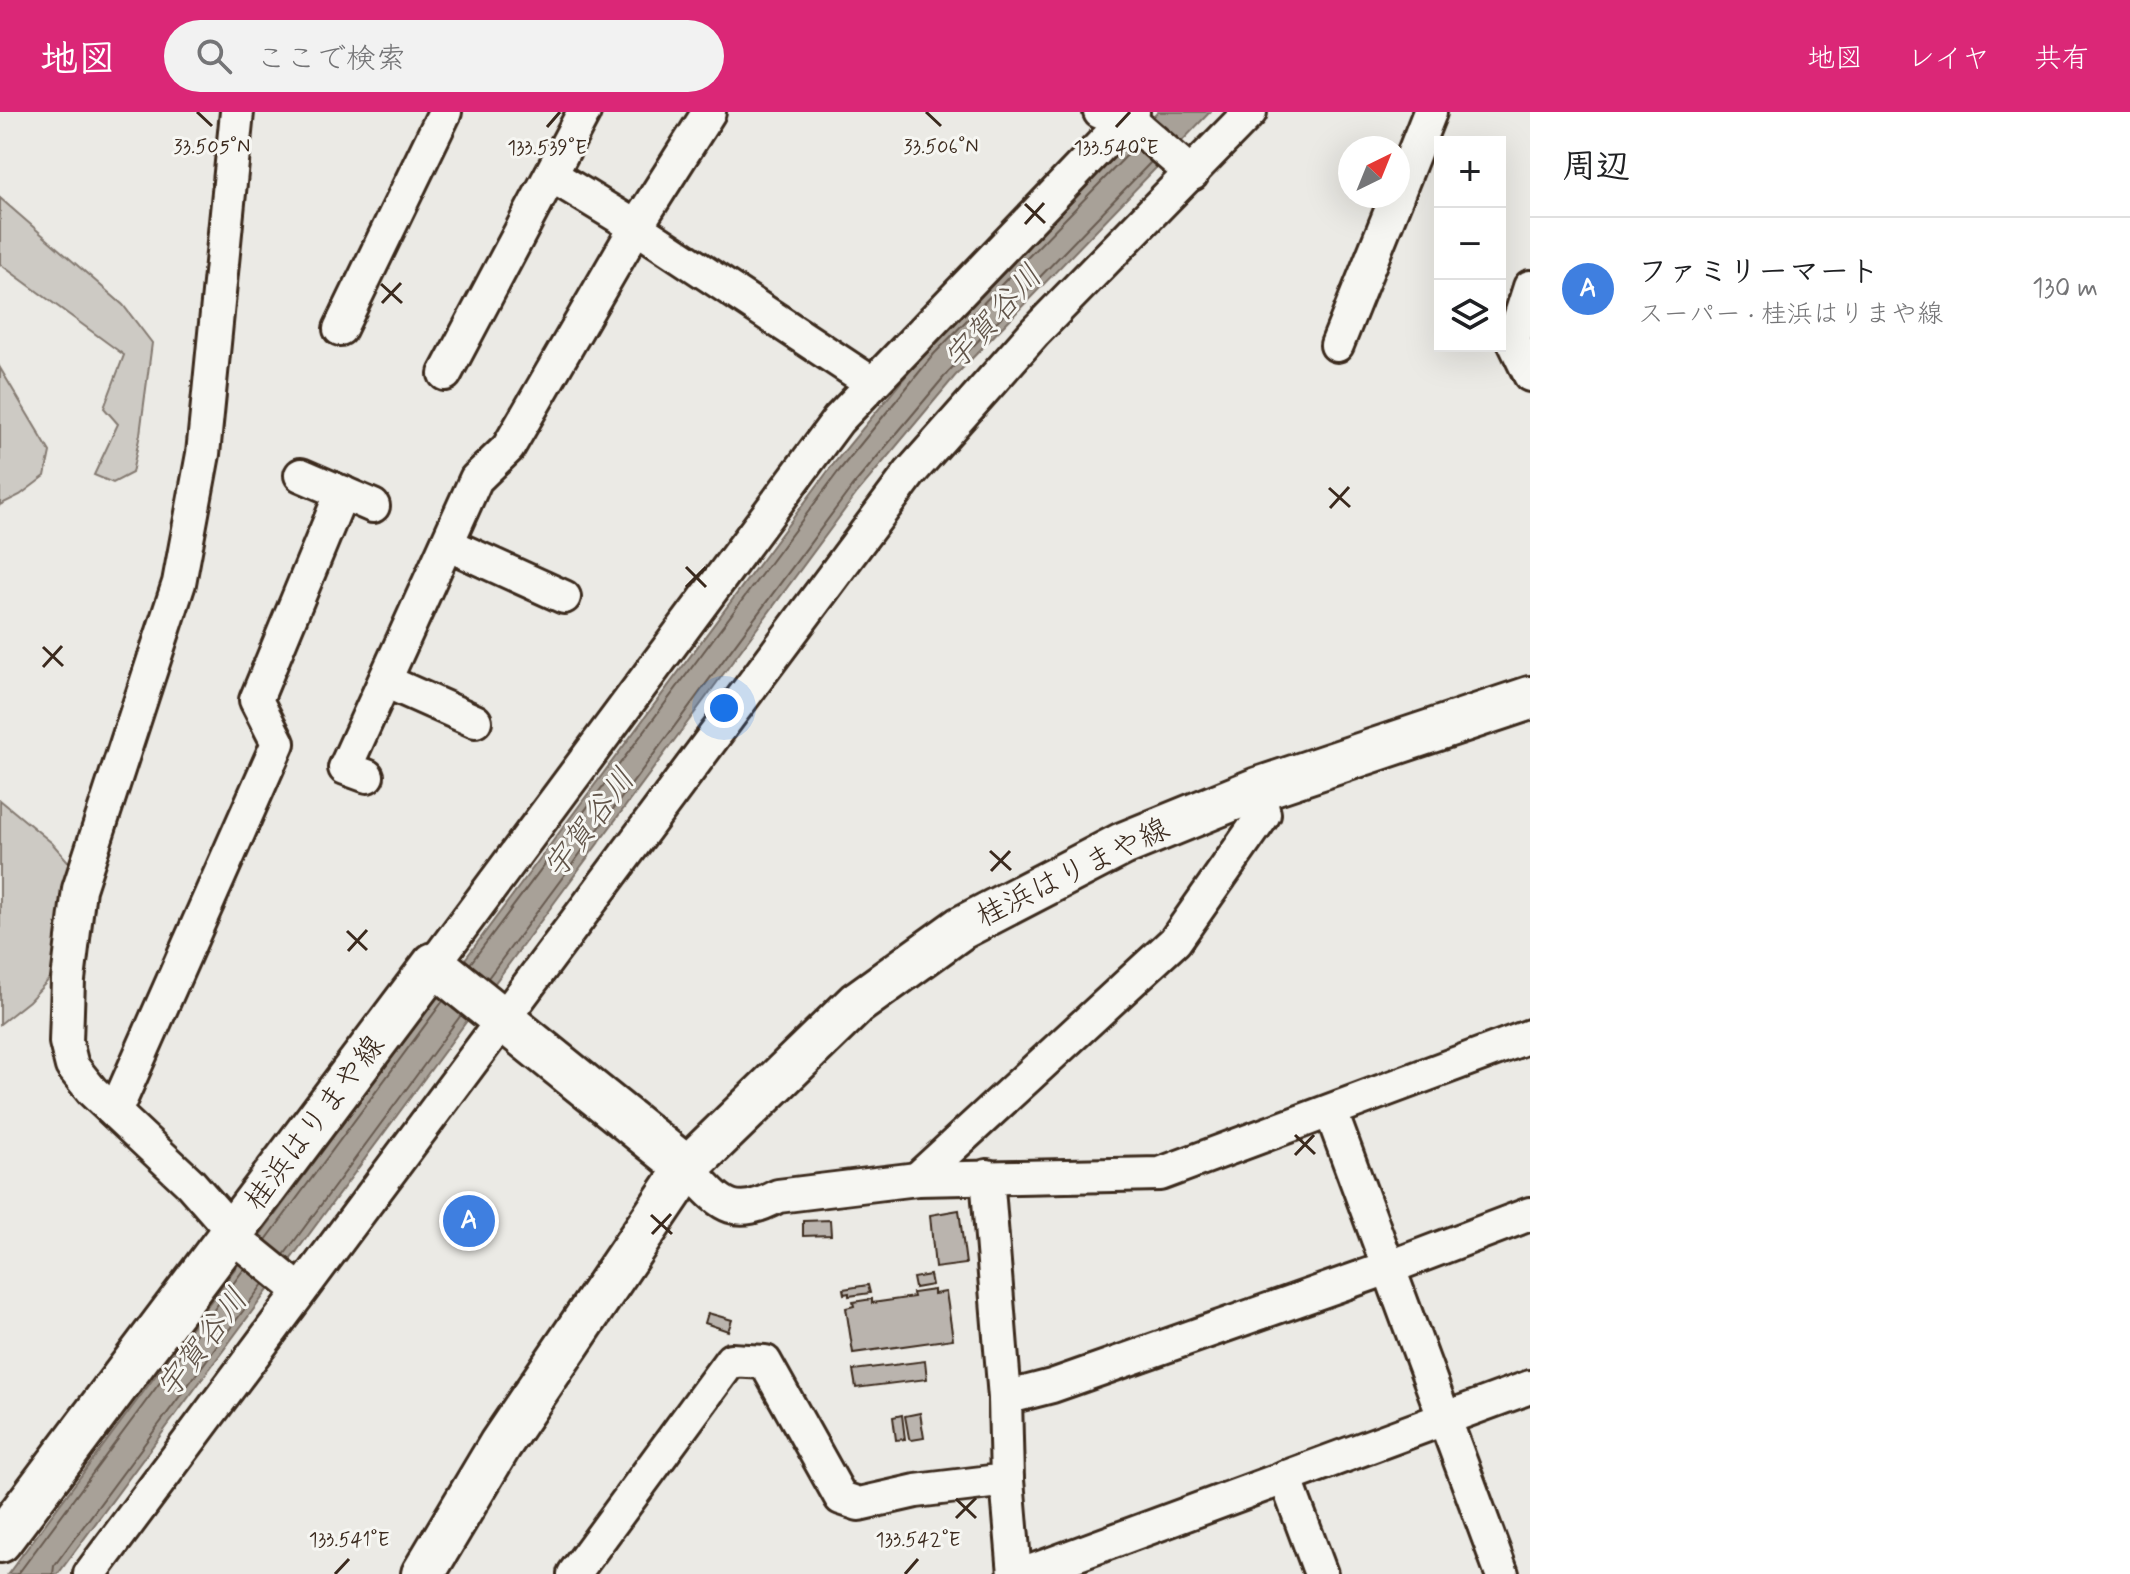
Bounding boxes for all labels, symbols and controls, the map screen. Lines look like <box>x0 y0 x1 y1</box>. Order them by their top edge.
search box <box>164 20 724 92</box>
icon: search <box>192 34 236 78</box>
text: 地図 <box>40 36 116 85</box>
text: ここで検索 <box>256 40 406 79</box>
text: 地図 <box>1807 41 1863 78</box>
text: レイヤ <box>1907 41 1990 78</box>
text: 共有 <box>2034 41 2090 78</box>
text: 33.505°N <box>174 134 250 161</box>
text: 33.506°N <box>903 134 979 161</box>
text: 133.539°E <box>507 135 587 162</box>
text: 133.540°E <box>1074 135 1158 162</box>
north arrow <box>1338 136 1410 208</box>
map controls <box>1434 136 1506 352</box>
button: + <box>1434 136 1506 208</box>
text: 周辺 <box>1562 145 1630 190</box>
button: − <box>1434 208 1506 280</box>
text: ファミリーマート <box>1638 253 1879 292</box>
water label: 宇賀谷川 <box>936 256 1052 380</box>
text: A <box>1579 272 1597 306</box>
text: 130 m <box>2032 272 2098 306</box>
button: layers <box>1434 280 1506 352</box>
text: スーパー · 桂浜はりまや線 <box>1638 298 1943 332</box>
your location <box>704 688 744 728</box>
water label: 宇賀谷川 <box>535 760 645 888</box>
street label: 桂浜はりまや線 <box>970 809 1176 937</box>
street label: 桂浜はりまや線 <box>236 1027 394 1219</box>
pin: A <box>443 1191 495 1251</box>
water label: 宇賀谷川 <box>148 1280 258 1408</box>
text: 133.541°E <box>309 1527 389 1554</box>
text: 133.542°E <box>876 1527 960 1554</box>

